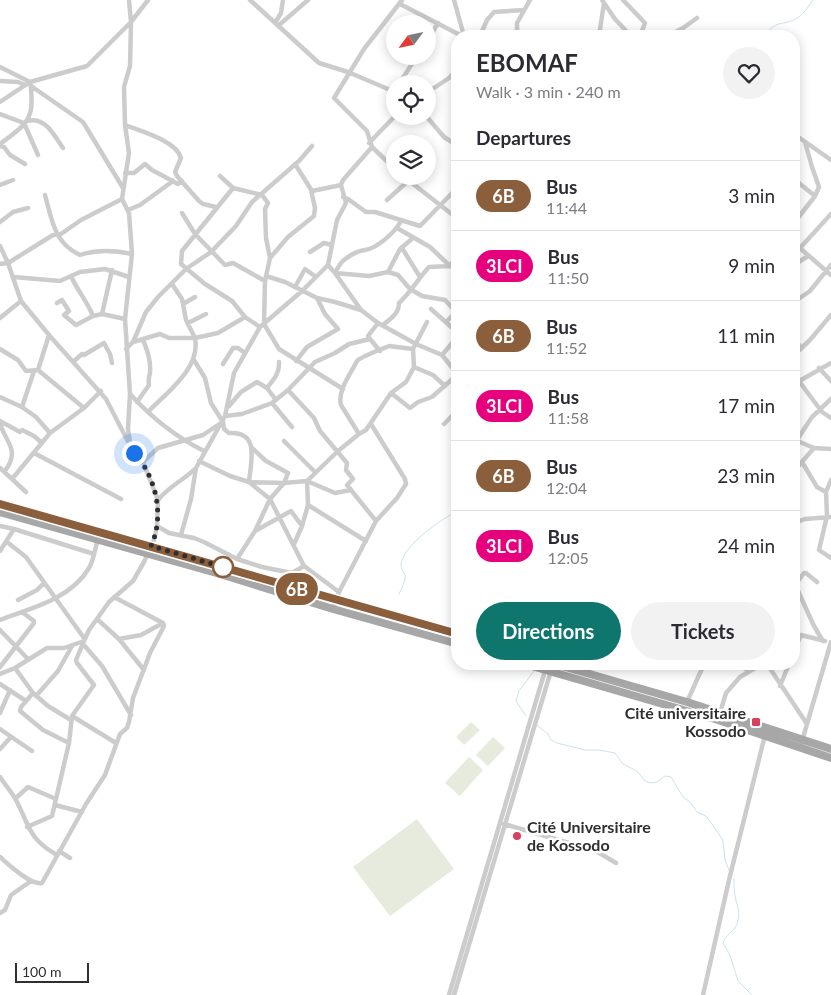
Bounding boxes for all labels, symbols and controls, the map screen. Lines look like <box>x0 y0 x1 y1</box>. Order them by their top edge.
north arrow <box>386 15 436 65</box>
map controls <box>386 15 436 185</box>
button: heart <box>723 47 775 99</box>
text: EBOMAF <box>476 48 578 77</box>
button: locate <box>386 75 436 125</box>
text: Walk · 3 min · 240 m <box>476 82 621 101</box>
text: Departures <box>476 126 571 149</box>
button: layers <box>386 135 436 185</box>
text: Bus <box>546 175 577 198</box>
text: 3 min <box>728 184 775 207</box>
text: 6B <box>492 185 515 207</box>
text: 11:44 <box>546 198 587 217</box>
text: Bus <box>548 245 579 268</box>
text: 9 min <box>728 254 775 277</box>
text: 3LCI <box>486 255 523 277</box>
text: 11:50 <box>548 268 589 287</box>
text: Bus <box>546 315 577 338</box>
text: 11 min <box>717 324 775 347</box>
text: 6B <box>492 325 515 347</box>
text: 11:52 <box>546 338 587 357</box>
text: Bus <box>548 385 579 408</box>
text: 17 min <box>717 394 775 417</box>
text: 3LCI <box>486 395 523 417</box>
text: 11:58 <box>548 408 589 427</box>
your location <box>122 441 147 466</box>
text: Bus <box>546 455 577 478</box>
text: 23 min <box>717 464 775 487</box>
text: 6B <box>492 465 515 487</box>
text: 12:04 <box>546 478 587 497</box>
text: Bus <box>548 525 579 548</box>
text: 24 min <box>717 534 775 557</box>
text: 3LCI <box>486 535 523 557</box>
text: 12:05 <box>548 548 589 567</box>
unlabelled marker <box>212 556 234 578</box>
line badge: 6B <box>274 573 320 605</box>
text: 6B <box>286 578 308 600</box>
button: Directions <box>476 602 621 660</box>
button: Tickets <box>631 602 775 660</box>
place label: Cité universitaire Kossodo <box>625 703 746 740</box>
marker: Cité universitaire Kossodo <box>750 716 762 728</box>
place label: Cité Universitaire de Kossodo <box>527 817 651 854</box>
marker: Cité Universitaire de Kossodo <box>511 830 523 842</box>
scale bar <box>15 960 89 983</box>
text: 100 m <box>22 963 61 980</box>

